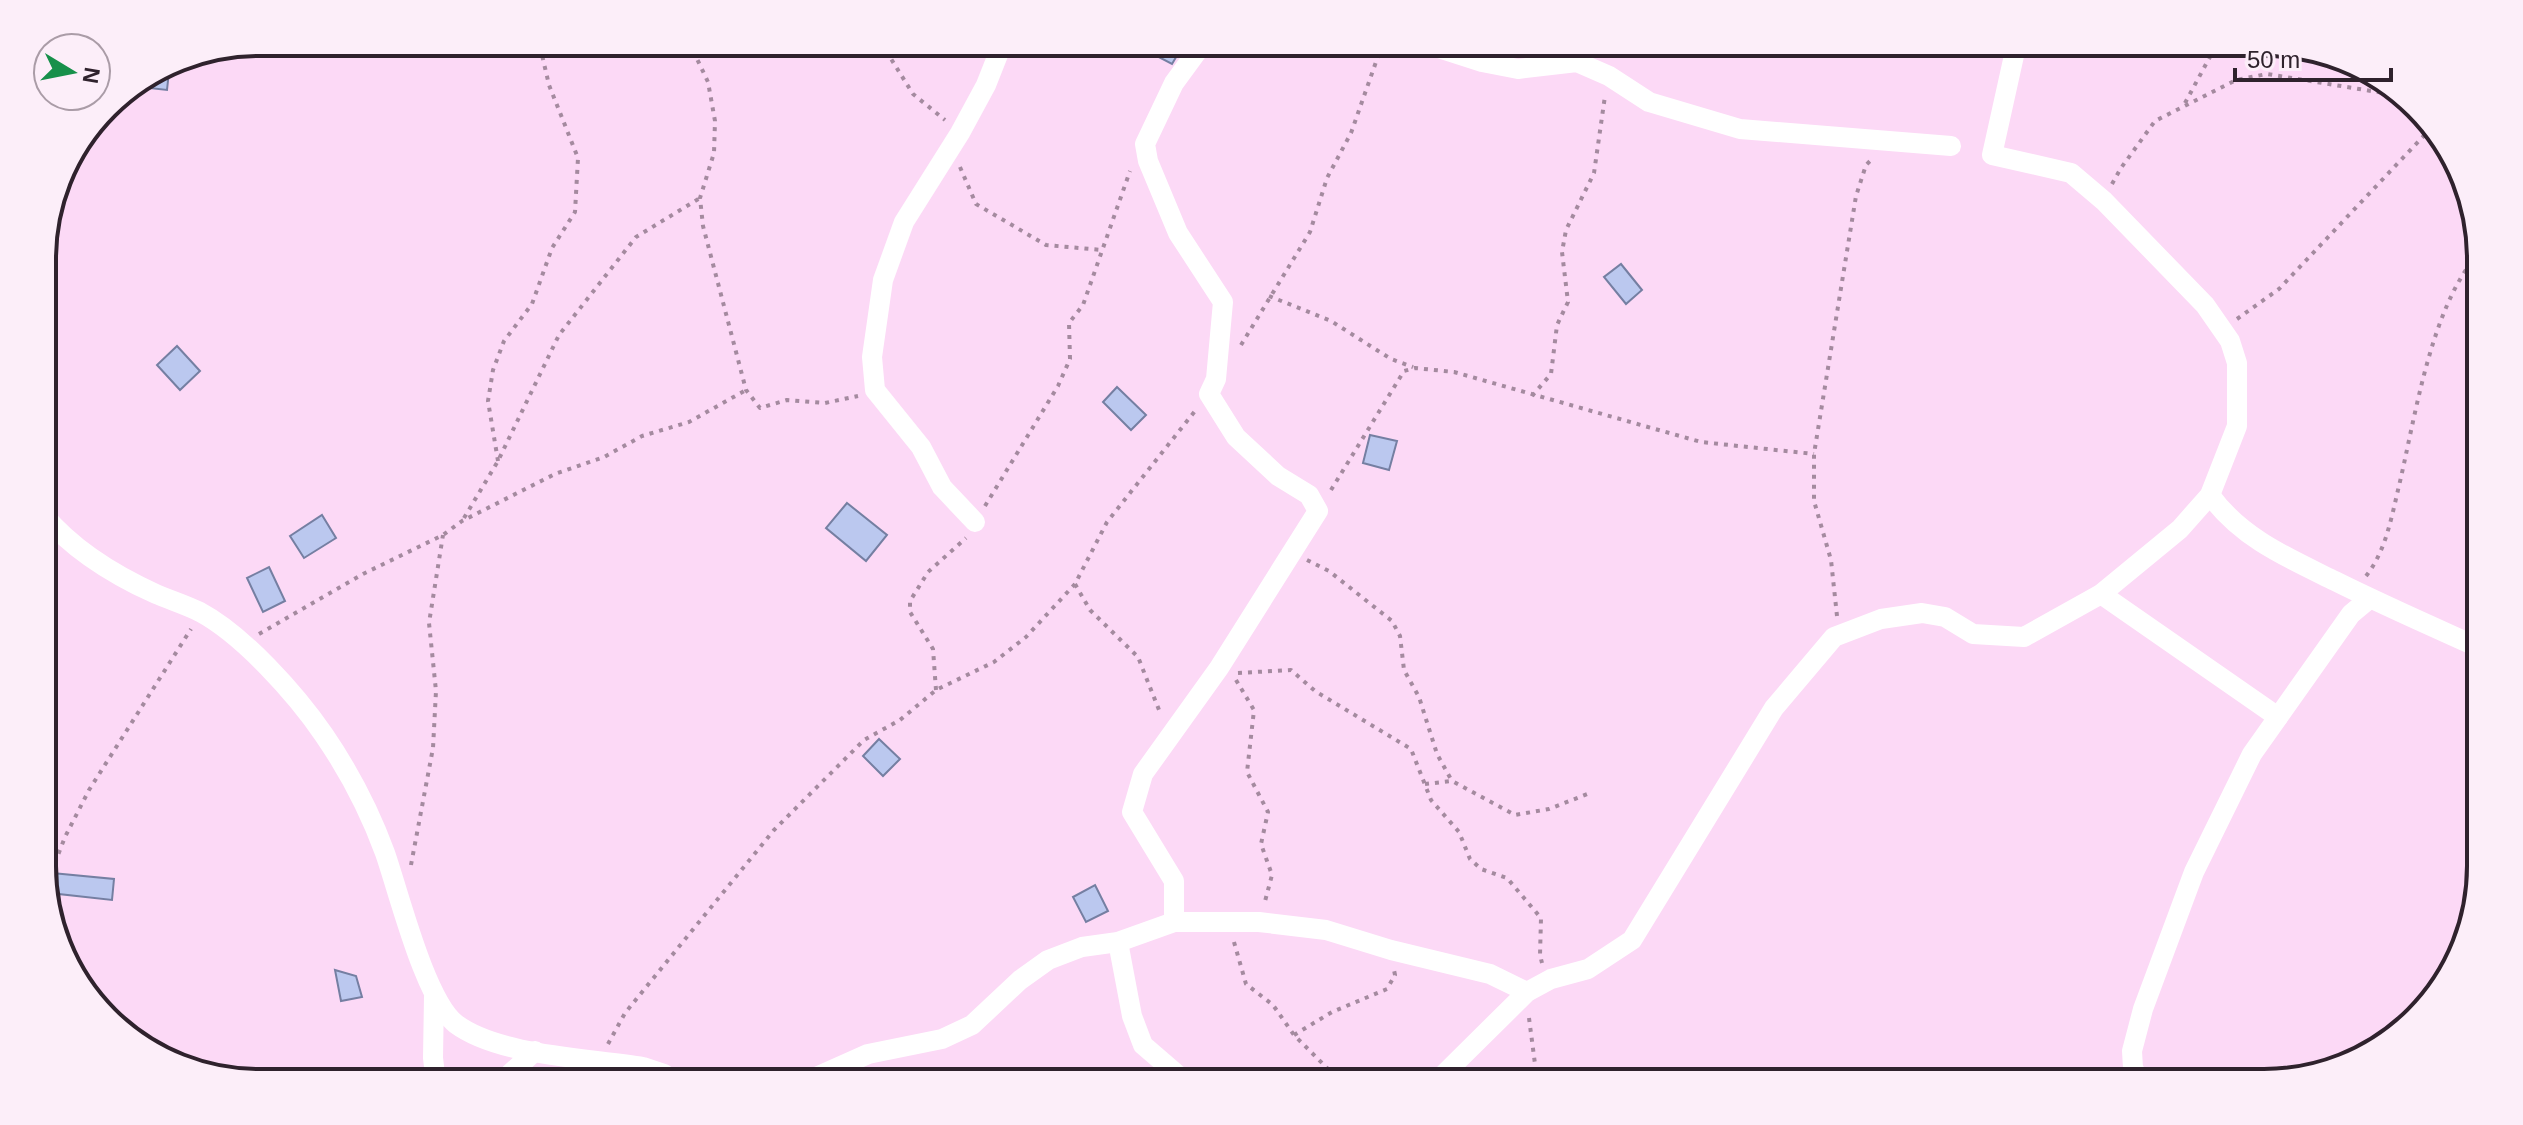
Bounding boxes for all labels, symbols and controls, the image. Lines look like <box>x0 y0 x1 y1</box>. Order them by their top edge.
north arrow <box>32 32 112 112</box>
scale bar <box>2235 32 2391 82</box>
text: 50 m <box>2247 46 2300 73</box>
text: N <box>78 65 105 85</box>

